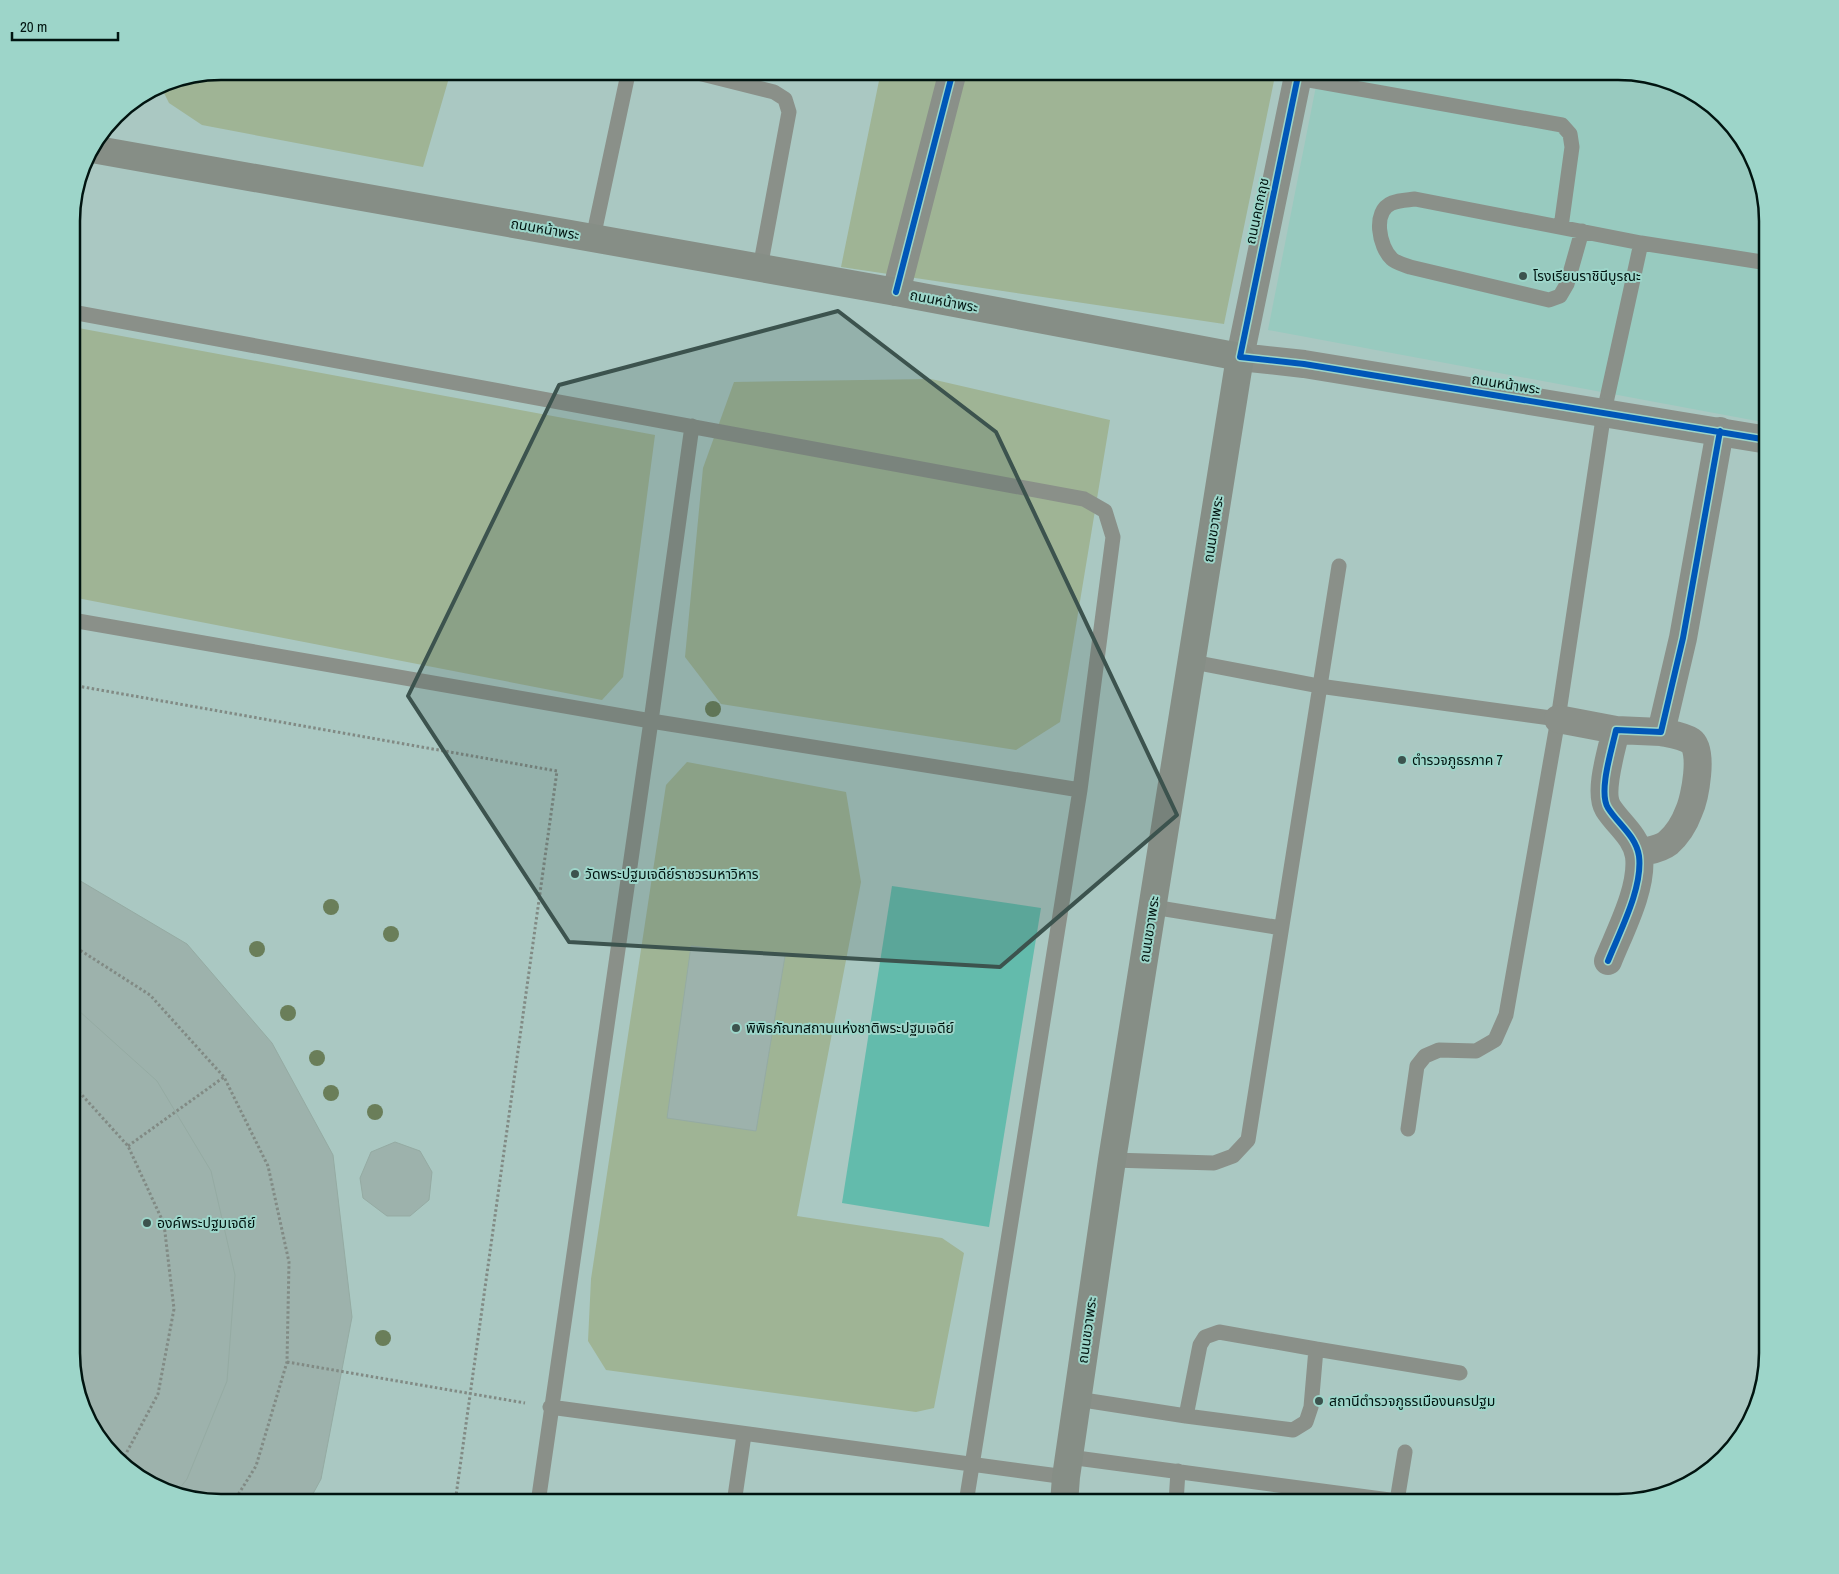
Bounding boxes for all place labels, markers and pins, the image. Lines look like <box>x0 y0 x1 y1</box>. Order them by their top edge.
place label: โรงเรียนราชินีบูรณะ <box>1533 267 1641 285</box>
marker: โรงเรียนราชินีบูรณะ <box>1517 270 1529 282</box>
place label: ตำรวจภูธรภาค 7 <box>1412 751 1503 769</box>
marker: ตำรวจภูธรภาค 7 <box>1396 754 1408 766</box>
place label: วัดพระปฐมเจดีย์ราชวรมหาวิหาร <box>585 865 759 883</box>
marker: วัดพระปฐมเจดีย์ราชวรมหาวิหาร <box>569 868 581 880</box>
place label: พิพิธภัณฑสถานแห่งชาติพระปฐมเจดีย์ <box>746 1019 954 1037</box>
marker: พิพิธภัณฑสถานแห่งชาติพระปฐมเจดีย์ <box>730 1022 742 1034</box>
place label: องค์พระปฐมเจดีย์ <box>157 1214 255 1232</box>
marker: องค์พระปฐมเจดีย์ <box>141 1217 153 1229</box>
place label: สถานีตำรวจภูธรเมืองนครปฐม <box>1329 1392 1495 1410</box>
marker: สถานีตำรวจภูธรเมืองนครปฐม <box>1313 1395 1325 1407</box>

